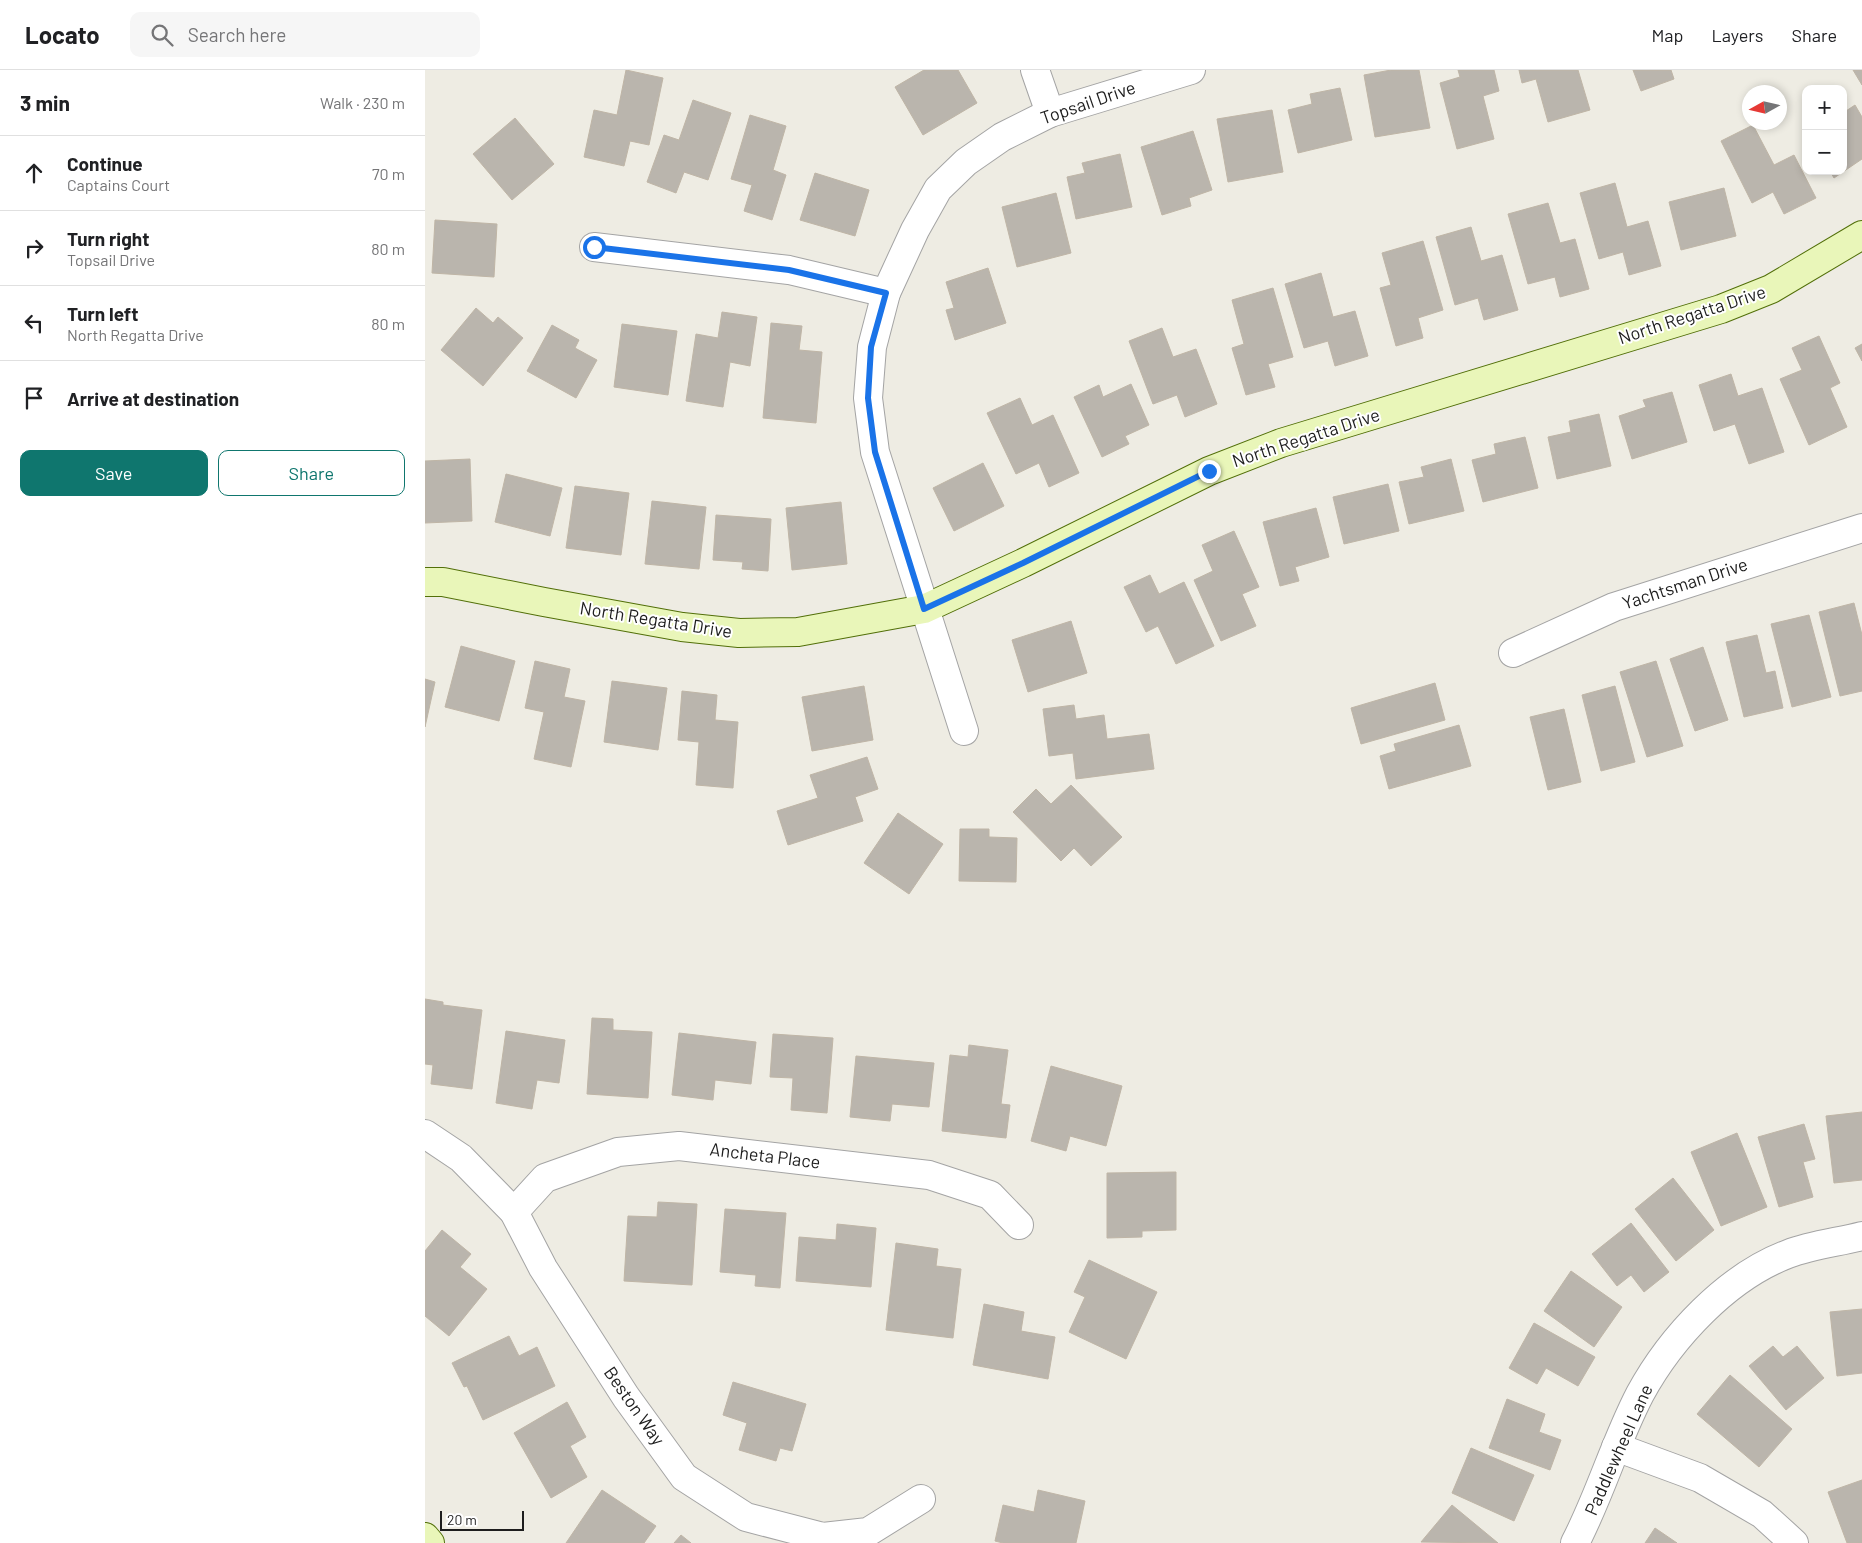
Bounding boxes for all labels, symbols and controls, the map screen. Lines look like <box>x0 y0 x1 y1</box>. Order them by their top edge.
search box <box>130 12 480 57</box>
text: Locato <box>25 20 100 49</box>
icon: search <box>148 21 176 49</box>
text: Search here <box>188 23 286 46</box>
text: Map <box>1651 24 1683 46</box>
text: Layers <box>1711 24 1764 46</box>
text: Share <box>1792 24 1837 46</box>
street label: Topsail Drive <box>1037 76 1138 129</box>
north arrow <box>1742 85 1787 130</box>
map controls <box>1802 85 1847 175</box>
button: + <box>1802 85 1847 130</box>
text: 3 min <box>20 90 70 115</box>
text: Walk · 230 m <box>320 93 405 112</box>
button: − <box>1802 130 1847 175</box>
text: Continue <box>67 152 143 175</box>
icon: ahead <box>20 159 48 187</box>
text: 70 m <box>372 164 405 183</box>
text: Captains Court <box>67 175 170 194</box>
text: Turn right <box>67 227 149 250</box>
icon: right <box>20 234 48 262</box>
route start <box>583 236 606 259</box>
text: 80 m <box>371 239 405 258</box>
text: Topsail Drive <box>67 250 155 269</box>
street label: North Regatta Drive <box>1615 280 1768 348</box>
text: Turn left <box>67 302 138 325</box>
icon: left <box>20 309 48 337</box>
text: 80 m <box>371 314 405 333</box>
text: North Regatta Drive <box>67 325 204 344</box>
icon: arrive <box>20 384 48 412</box>
text: Arrive at destination <box>67 387 239 410</box>
street label: North Regatta Drive <box>1229 403 1382 471</box>
button: Save <box>20 450 208 496</box>
button: Share <box>218 450 405 496</box>
route end <box>1198 460 1221 483</box>
street label: Yachtsman Drive <box>1619 552 1750 614</box>
street label: North Regatta Drive <box>578 596 734 642</box>
street label: Ancheta Place <box>709 1137 822 1173</box>
street label: Beston Way <box>600 1362 670 1449</box>
street label: Paddlewheel Lane <box>1579 1381 1657 1518</box>
scale bar <box>440 1508 524 1531</box>
text: 20 m <box>447 1511 477 1528</box>

